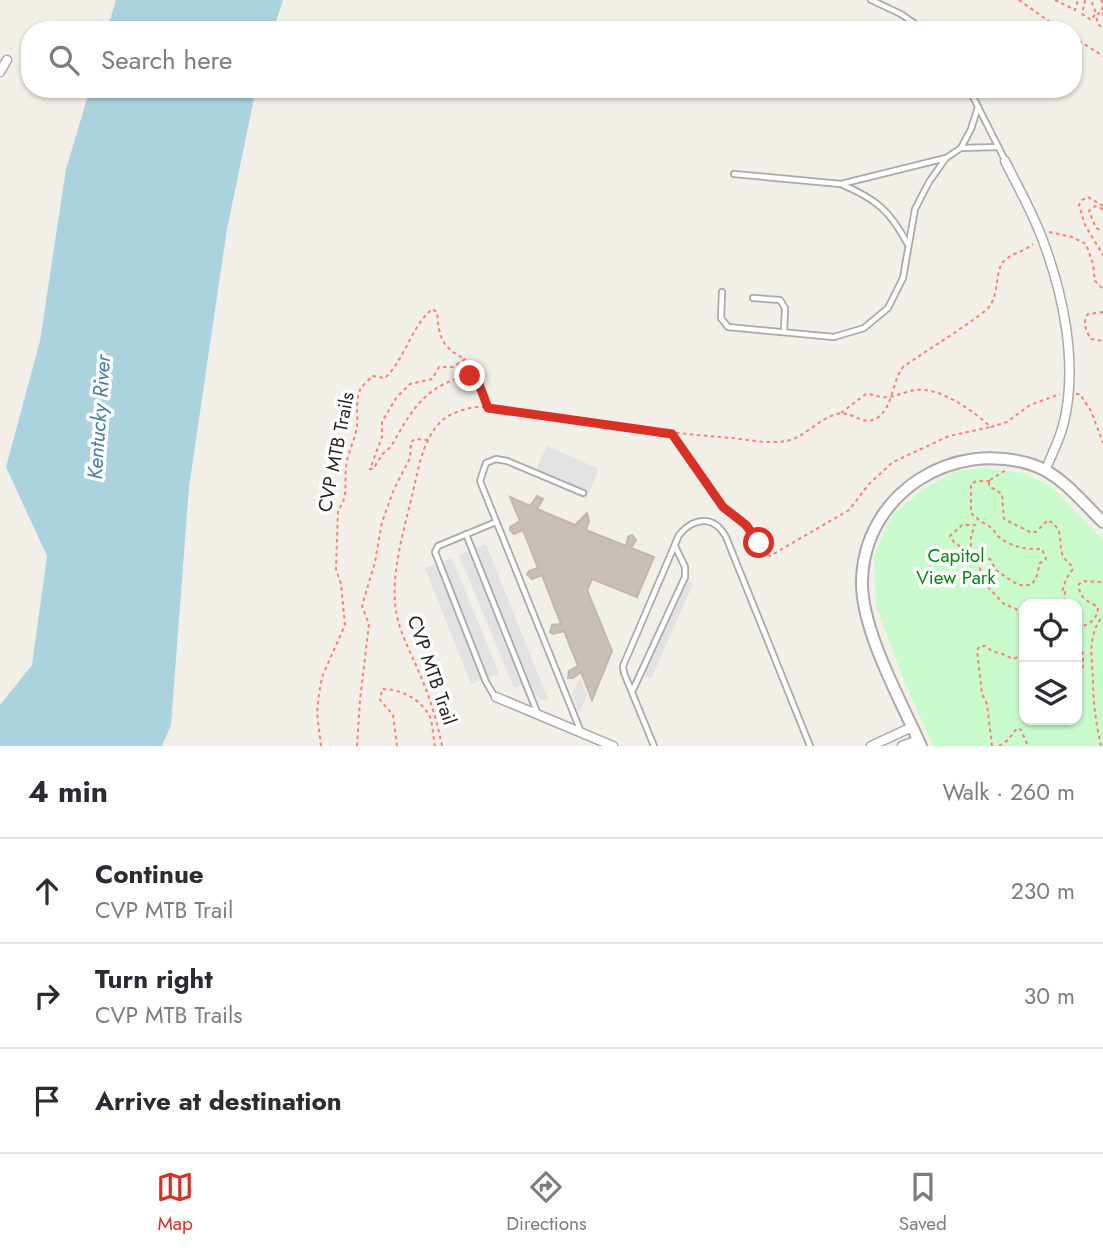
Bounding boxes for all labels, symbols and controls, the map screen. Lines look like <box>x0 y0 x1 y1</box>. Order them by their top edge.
search box <box>21 21 1082 98</box>
icon: search <box>45 41 83 79</box>
text: Search here <box>101 41 233 79</box>
water label: Kentucky River <box>80 353 118 480</box>
route end <box>454 360 485 391</box>
street label: CVP MTB Trails <box>311 389 361 514</box>
route start <box>743 527 774 558</box>
park label: Capitol View Park <box>916 542 996 591</box>
map controls <box>1019 599 1082 725</box>
button: locate <box>1019 599 1082 662</box>
street label: CVP MTB Trail <box>401 612 463 728</box>
button: layers <box>1019 662 1082 725</box>
text: 4 min <box>28 770 108 813</box>
text: Walk · 260 m <box>942 775 1075 809</box>
text: Continue <box>95 855 204 893</box>
icon: ahead <box>28 872 66 910</box>
text: 230 m <box>1011 874 1075 908</box>
text: CVP MTB Trail <box>95 893 233 927</box>
text: Turn right <box>95 960 213 998</box>
icon: right <box>28 977 66 1015</box>
text: 30 m <box>1024 979 1075 1013</box>
text: CVP MTB Trails <box>95 998 243 1032</box>
icon: arrive <box>28 1082 66 1120</box>
text: Arrive at destination <box>95 1082 342 1120</box>
tab: Map <box>156 1168 194 1237</box>
tab: Directions <box>506 1168 587 1237</box>
tab: Saved <box>899 1168 947 1237</box>

